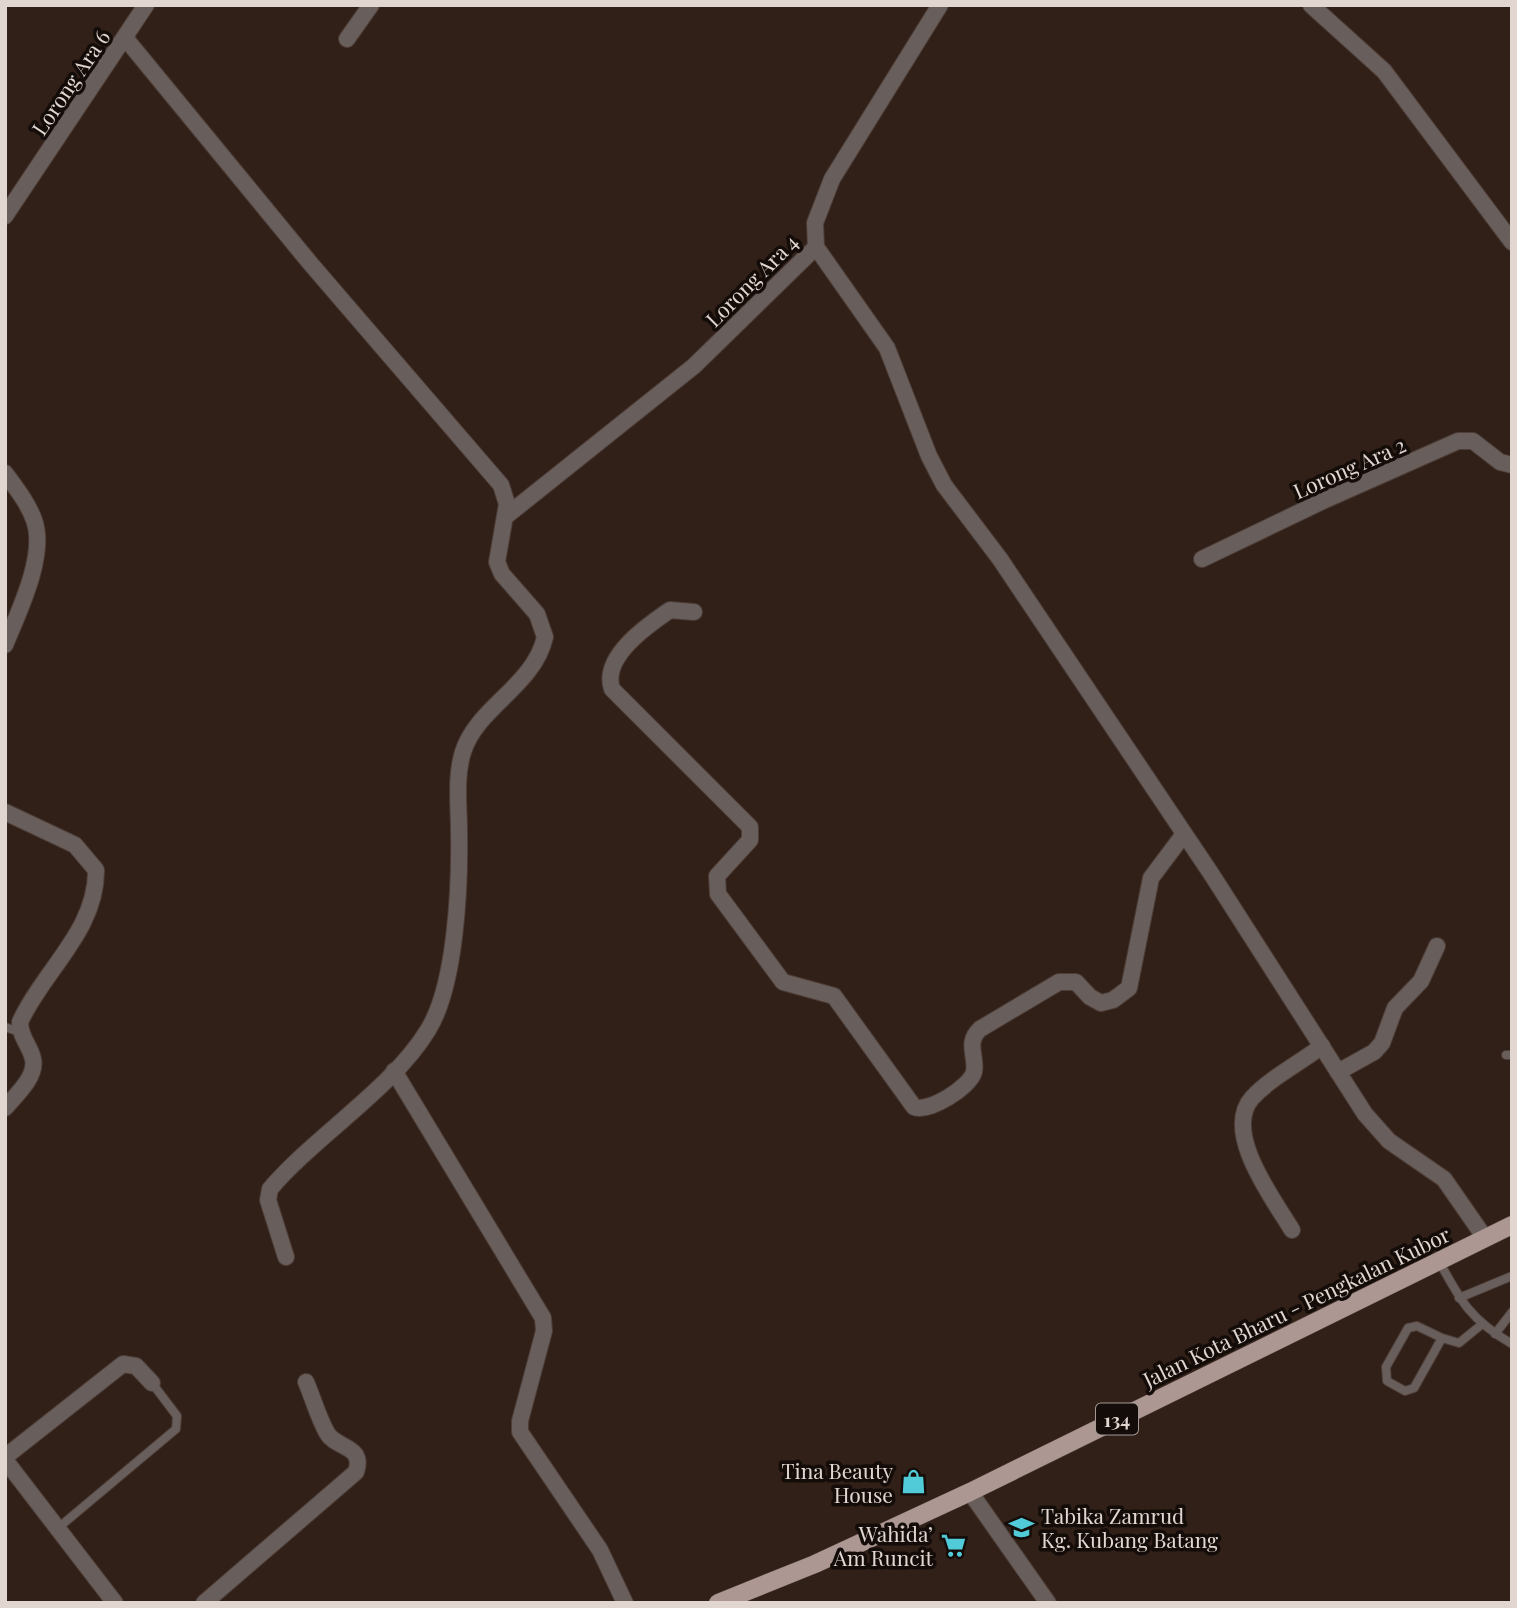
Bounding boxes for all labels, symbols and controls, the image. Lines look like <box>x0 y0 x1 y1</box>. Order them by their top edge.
street label: Lorong Ara 6 <box>25 24 116 140</box>
street label: Lorong Ara 4 <box>699 228 803 332</box>
street label: Lorong Ara 2 <box>1288 430 1410 504</box>
street label: Jalan Kota Bharu - Pengkalan Kubor <box>1137 1219 1455 1393</box>
road number: 134 <box>1096 1404 1138 1434</box>
place label: Tina Beauty House <box>781 1456 893 1508</box>
shop icon: Tina Beauty House <box>899 1468 927 1496</box>
place label: Tabika Zamrud Kg. Kubang Batang <box>1041 1501 1218 1553</box>
school or university icon: Tabika Zamrud Kg. Kubang Batang <box>1007 1513 1035 1541</box>
place label: Wahida’ Am Runcit <box>833 1519 934 1571</box>
supermarket icon: Wahida’ Am Runcit <box>939 1531 967 1559</box>

